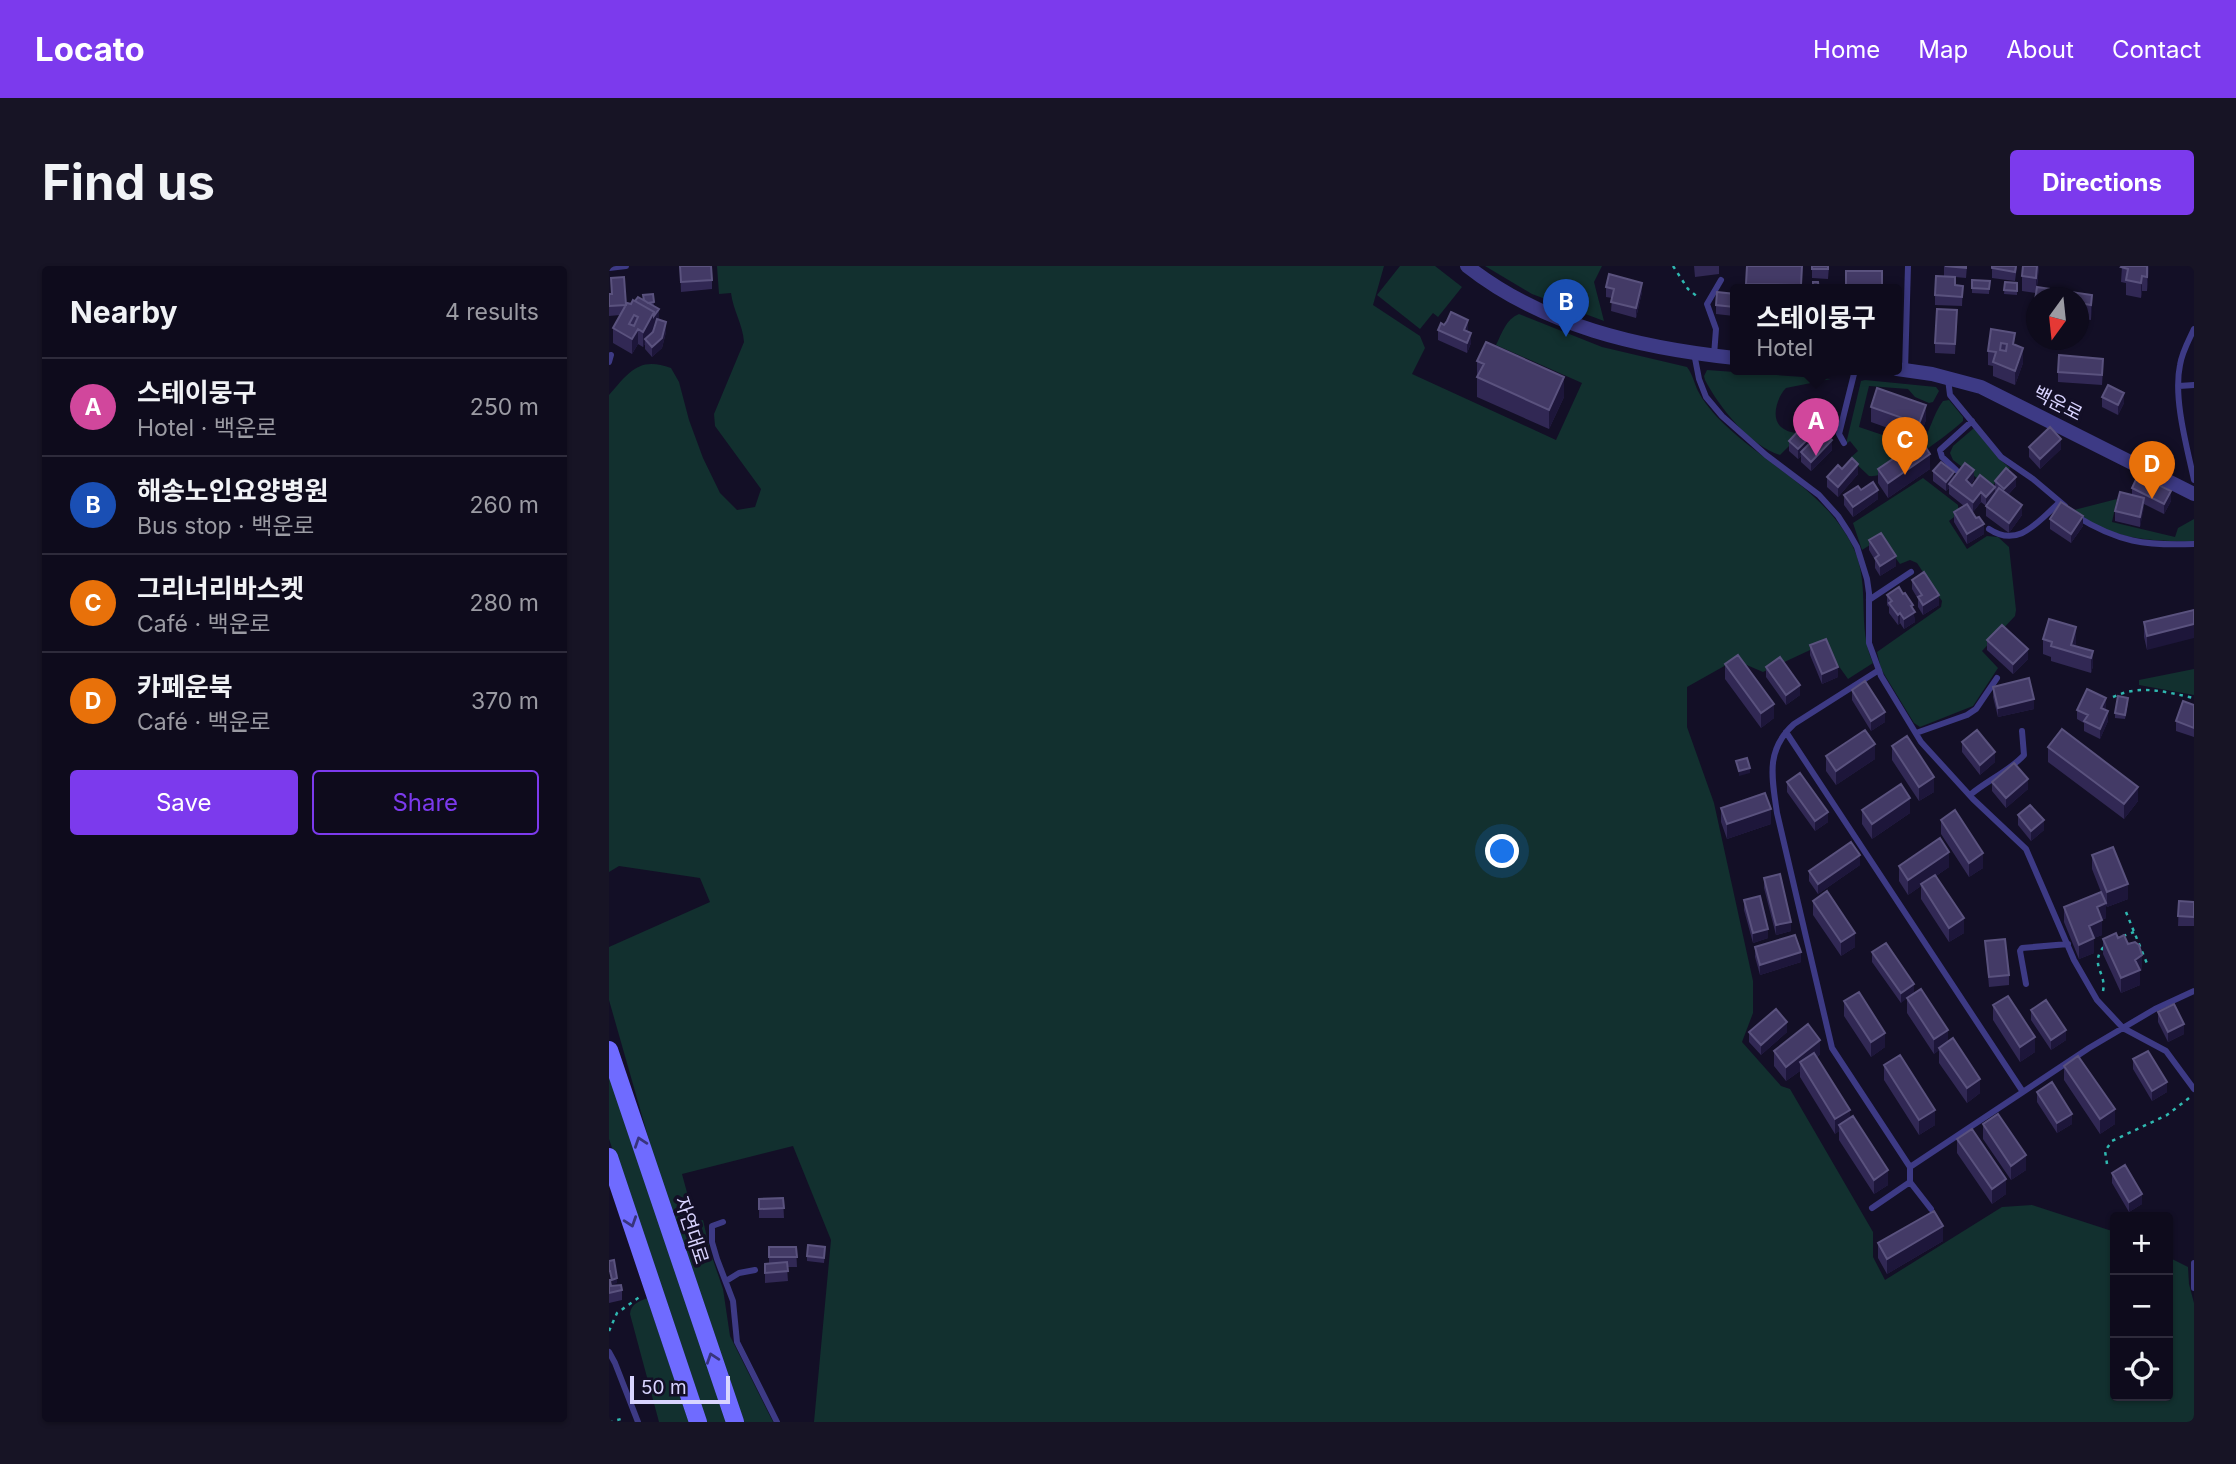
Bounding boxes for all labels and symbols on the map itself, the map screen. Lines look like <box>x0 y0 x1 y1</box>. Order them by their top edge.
pin: B <box>1543 279 1589 337</box>
north arrow <box>2026 287 2089 350</box>
street label: 백운로 <box>2029 381 2086 426</box>
pin: A <box>1793 398 1839 456</box>
pin: C <box>1882 417 1928 475</box>
pin: D <box>2129 441 2175 499</box>
your location <box>1485 834 1519 868</box>
one-way arrow <box>634 1136 648 1149</box>
street label: 자연대로 <box>670 1193 713 1267</box>
one-way arrow <box>623 1216 637 1228</box>
one-way arrow <box>706 1352 720 1364</box>
scale bar <box>630 1373 730 1405</box>

